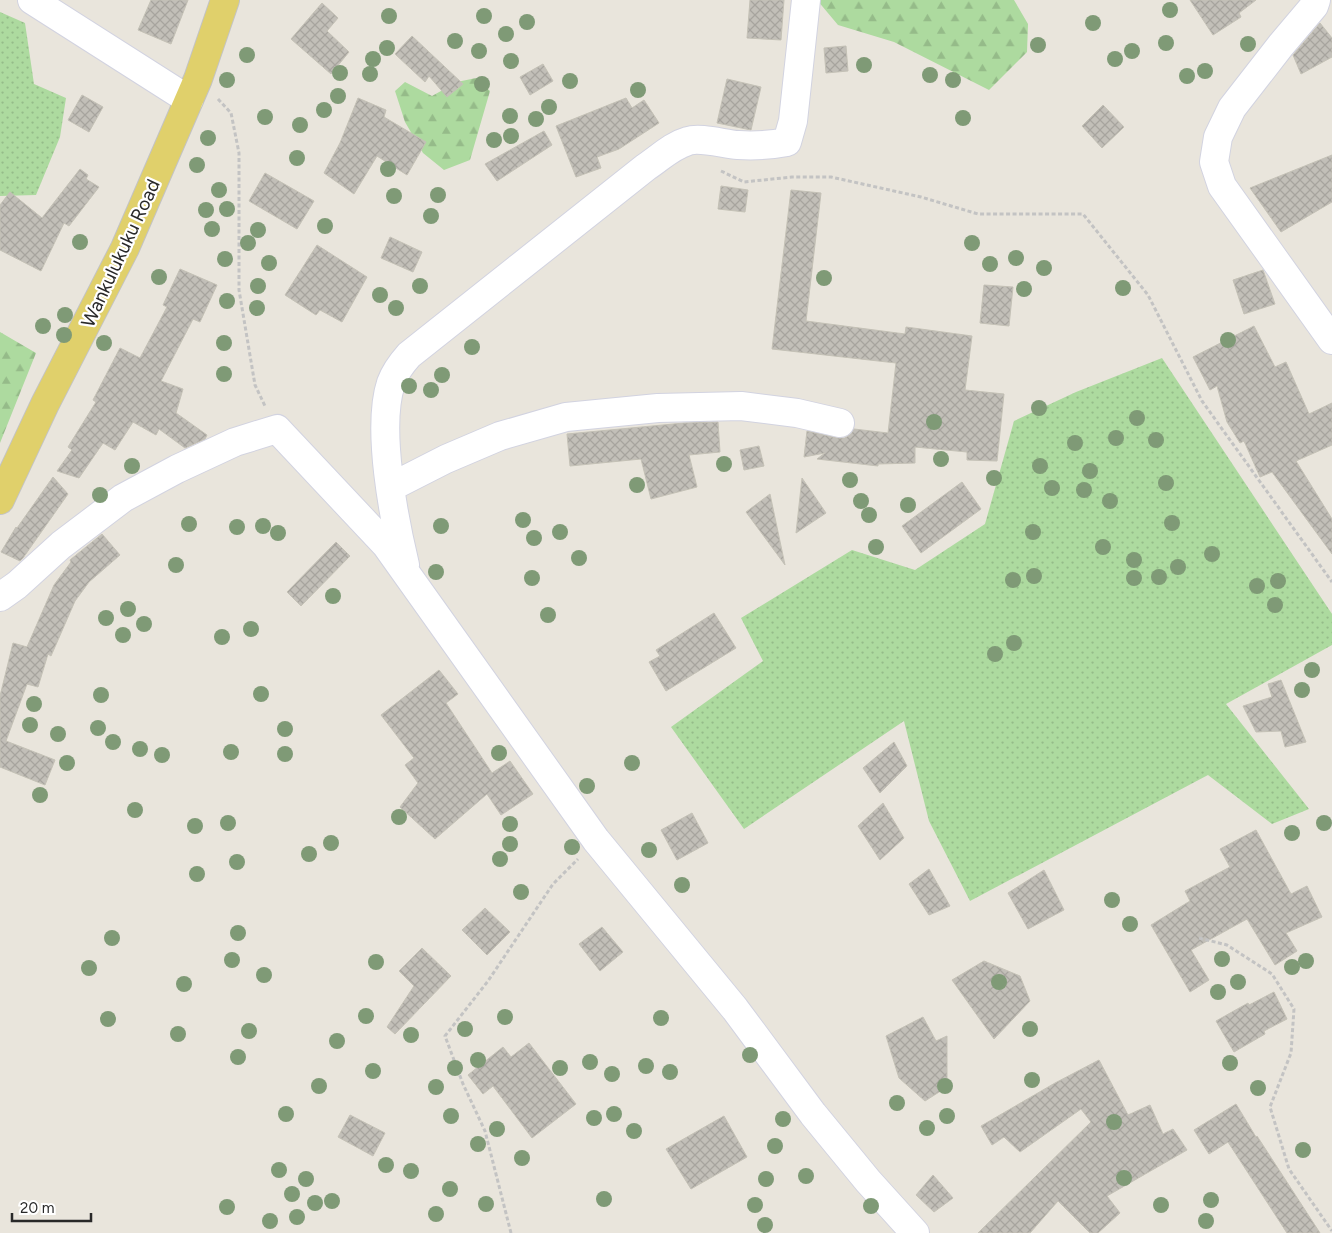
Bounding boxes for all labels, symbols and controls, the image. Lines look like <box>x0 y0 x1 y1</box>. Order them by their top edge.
street label: Wankulukuku Road <box>76 176 165 331</box>
scale bar <box>12 1190 91 1222</box>
text: 20 m <box>20 1199 54 1217</box>

